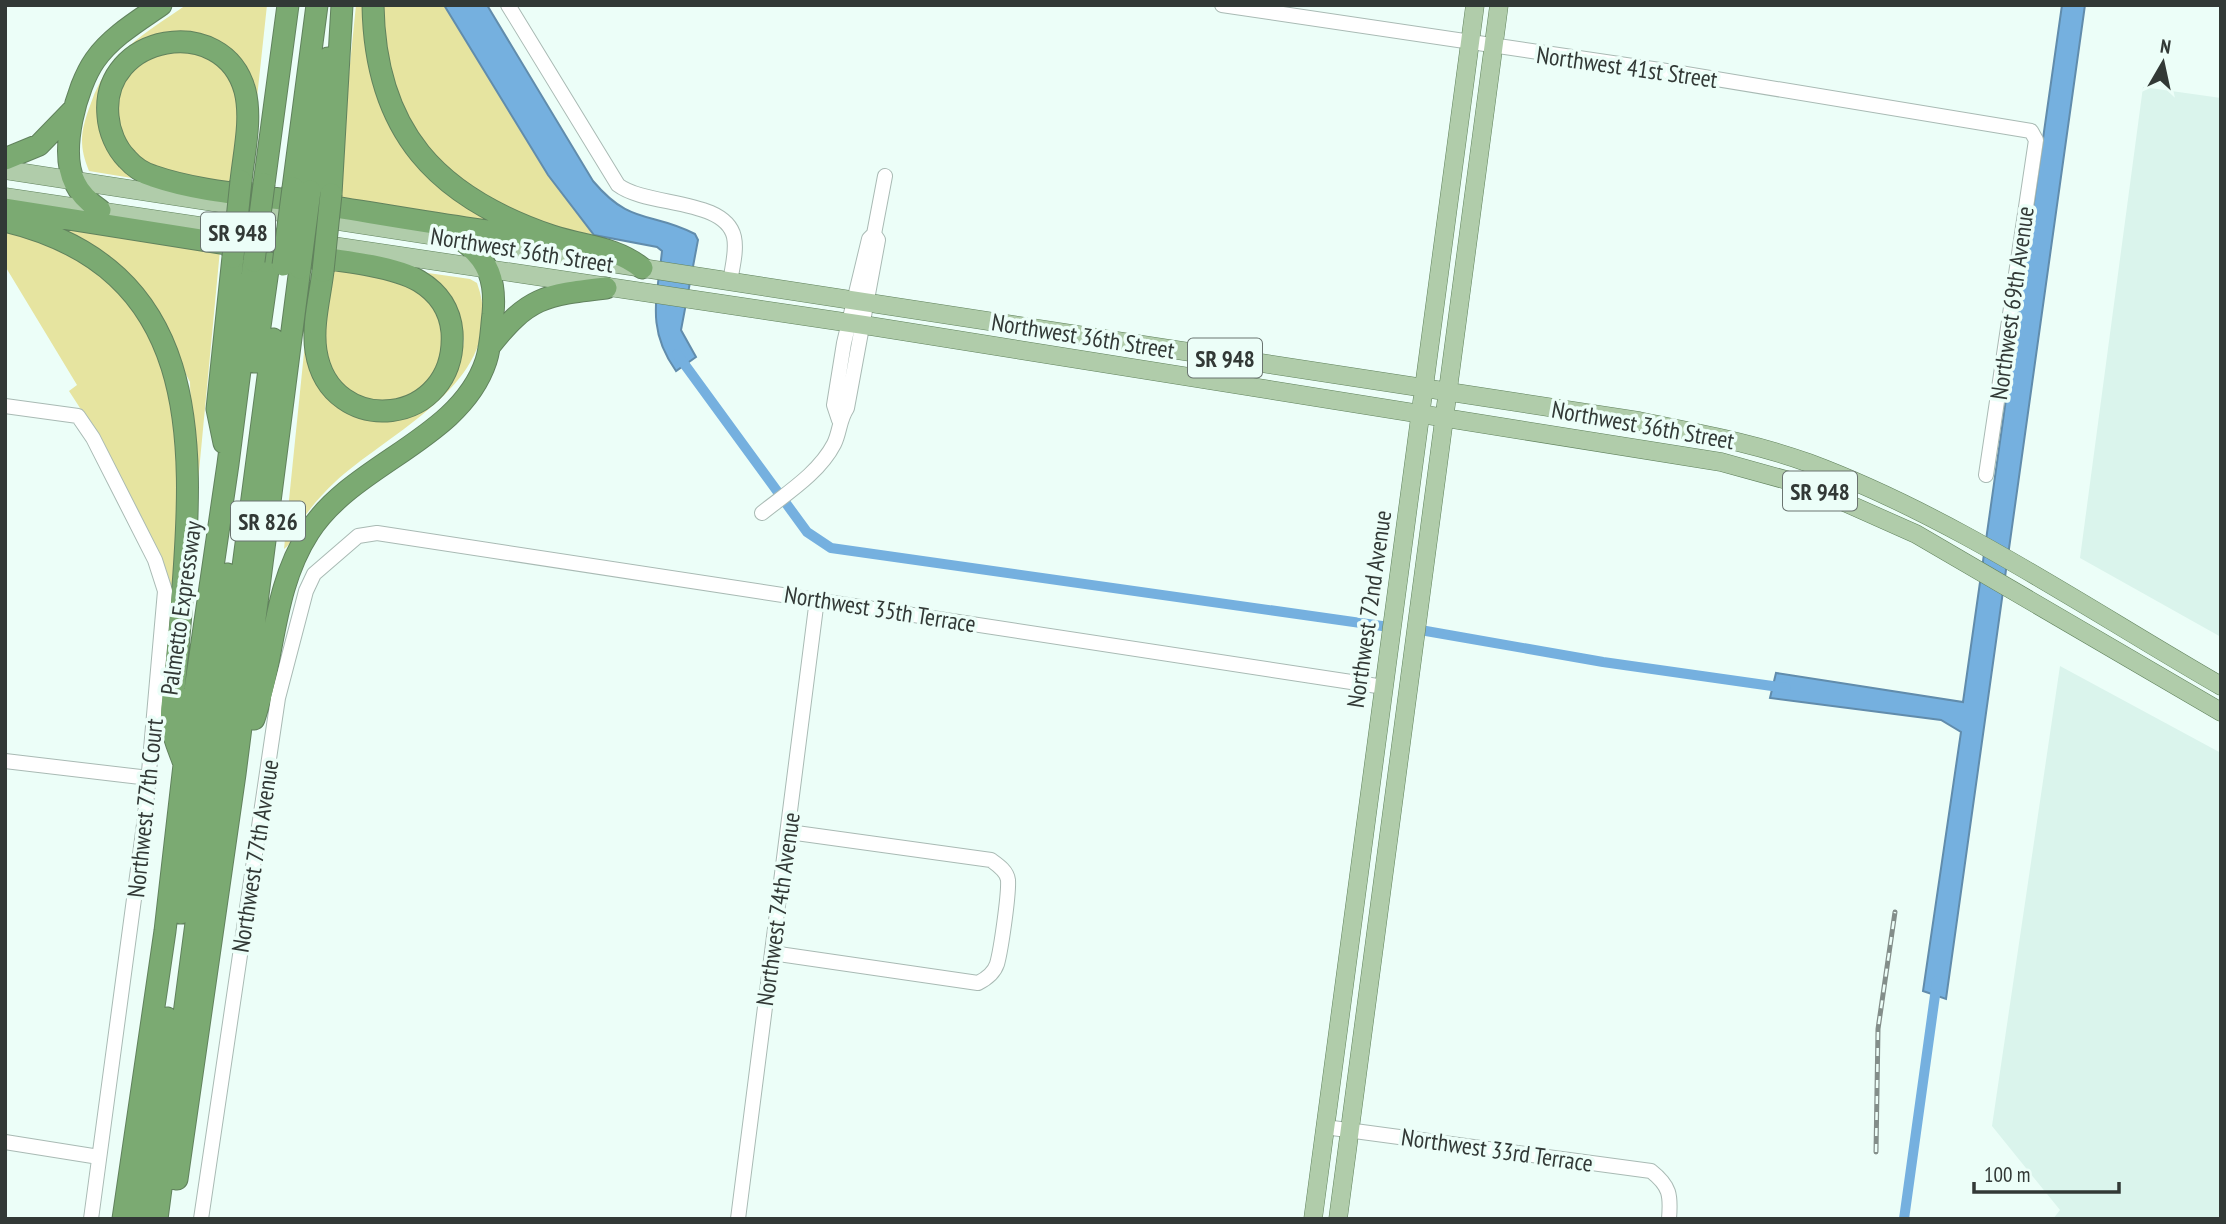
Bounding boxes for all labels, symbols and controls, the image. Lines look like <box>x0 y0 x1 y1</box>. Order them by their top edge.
north arrow <box>2128 28 2198 98</box>
text: N <box>2159 34 2173 59</box>
street label: Northwest 41st Street <box>1535 39 1720 95</box>
street label: Northwest 69th Avenue <box>1983 204 2041 402</box>
road number: SR 948 <box>201 213 275 252</box>
street label: Northwest 36th Street <box>428 220 616 280</box>
street label: Northwest 36th Street <box>989 306 1177 366</box>
road number: SR 948 <box>1188 338 1262 378</box>
street label: Northwest 36th Street <box>1549 394 1737 456</box>
road number: SR 948 <box>1783 471 1857 510</box>
road number: SR 826 <box>231 502 305 540</box>
street label: Northwest 72nd Avenue <box>1340 508 1398 710</box>
street label: Palmetto Expressway <box>153 519 209 697</box>
street label: Northwest 35th Terrace <box>782 579 978 639</box>
street label: Northwest 77th Court <box>120 717 170 899</box>
street label: Northwest 77th Avenue <box>224 757 286 955</box>
street label: Northwest 74th Avenue <box>749 810 807 1008</box>
street label: Northwest 33rd Terrace <box>1399 1121 1595 1179</box>
scale bar <box>1974 1150 2119 1194</box>
text: 100 m <box>1984 1161 2030 1188</box>

